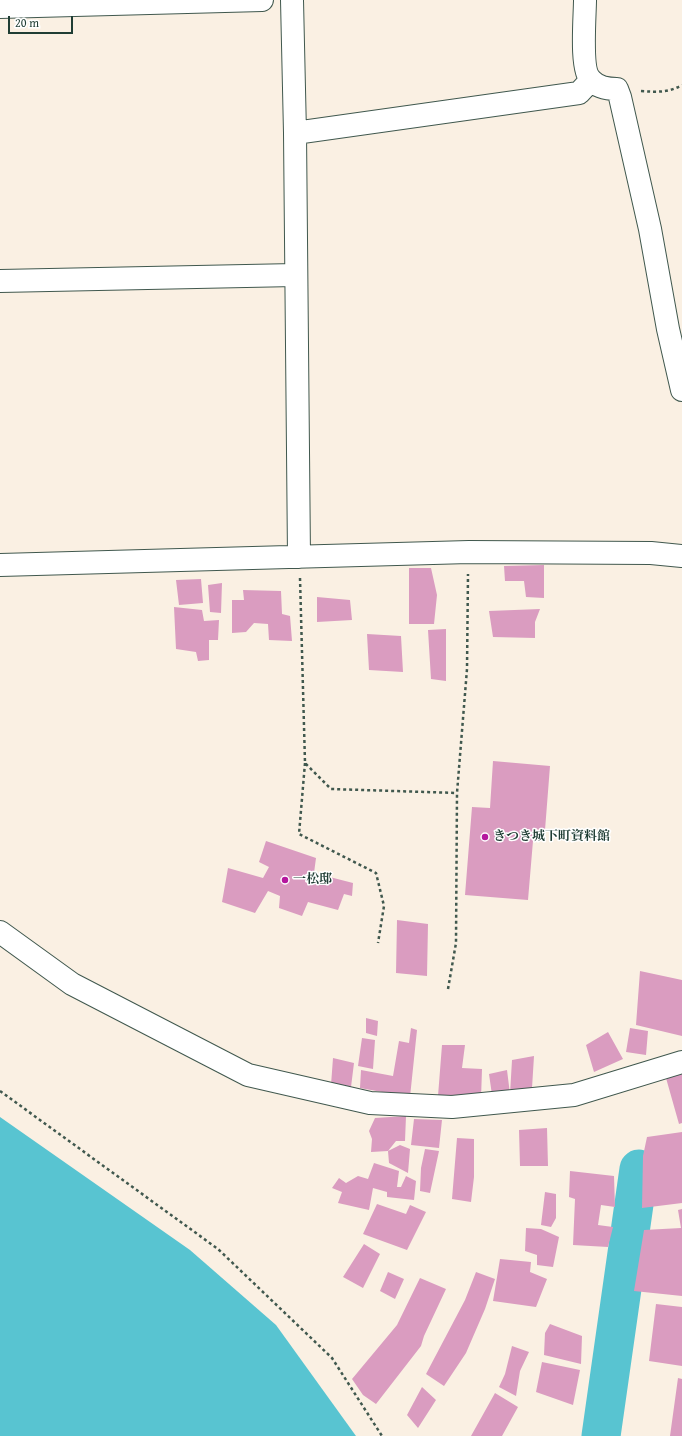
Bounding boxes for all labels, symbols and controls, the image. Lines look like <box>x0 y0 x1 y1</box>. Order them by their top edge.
scale bar <box>10 8 75 34</box>
text: 20 m <box>15 14 39 31</box>
place label: きつき城下町資料館 <box>493 829 610 845</box>
marker: きつき城下町資料館 <box>480 832 490 842</box>
place label: 一松邸 <box>293 872 332 888</box>
marker: 一松邸 <box>280 875 290 885</box>

